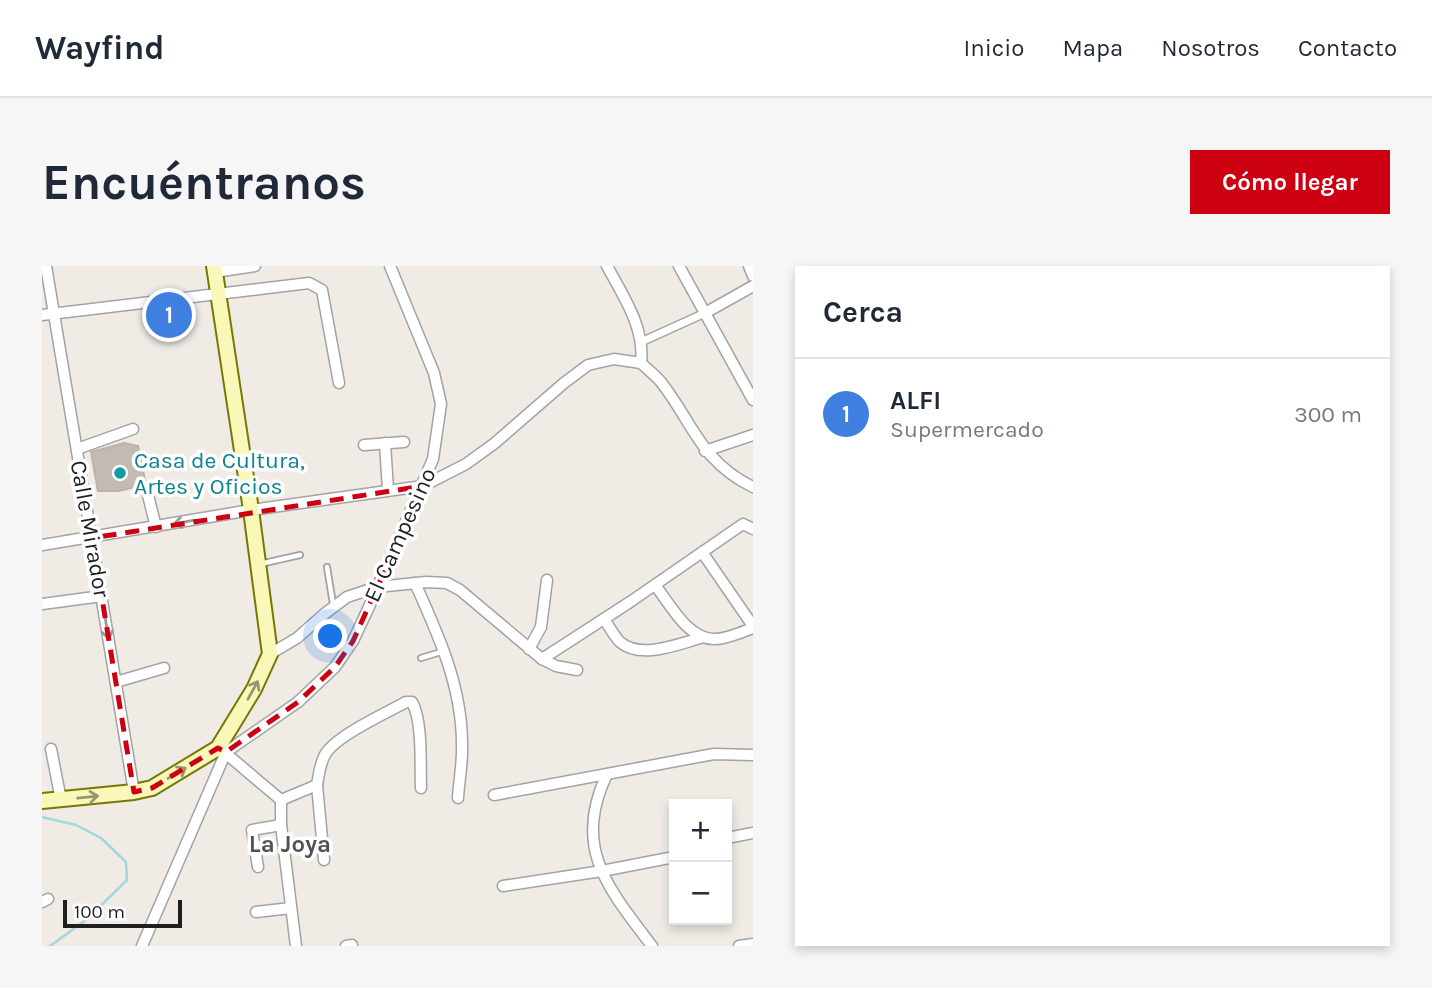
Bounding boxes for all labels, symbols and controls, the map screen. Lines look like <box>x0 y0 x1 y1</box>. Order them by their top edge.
text: Wayfind <box>35 29 165 67</box>
text: Inicio <box>963 34 1024 62</box>
text: Mapa <box>1062 34 1123 62</box>
text: Nosotros <box>1161 34 1260 62</box>
text: Contacto <box>1298 34 1397 62</box>
button: Cómo llegar <box>1190 150 1390 214</box>
text: Encuéntranos <box>42 154 366 211</box>
pin: 1 <box>146 289 192 341</box>
text: Cerca <box>823 294 903 330</box>
text: ALFI <box>890 385 941 416</box>
text: 1 <box>842 401 850 428</box>
text: 300 m <box>1294 401 1362 428</box>
text: Supermercado <box>890 416 1044 443</box>
place label: Casa de Cultura, Artes y Oficios <box>134 447 305 500</box>
street label: Calle Mirador <box>65 458 115 600</box>
street label: El Campesino <box>358 464 442 606</box>
marker: Casa de Cultura, Artes y Oficios <box>112 465 128 481</box>
one-way arrow <box>173 516 196 529</box>
one-way arrow <box>101 617 114 640</box>
your location <box>313 619 347 653</box>
one-way arrow <box>246 680 260 700</box>
one-way arrow <box>166 766 186 780</box>
one-way arrow <box>76 790 99 803</box>
map controls <box>669 799 732 925</box>
button: + <box>669 799 732 862</box>
district label: La Joya <box>249 830 331 858</box>
button: − <box>669 862 732 925</box>
scale bar <box>63 897 182 929</box>
text: 100 m <box>74 901 125 923</box>

